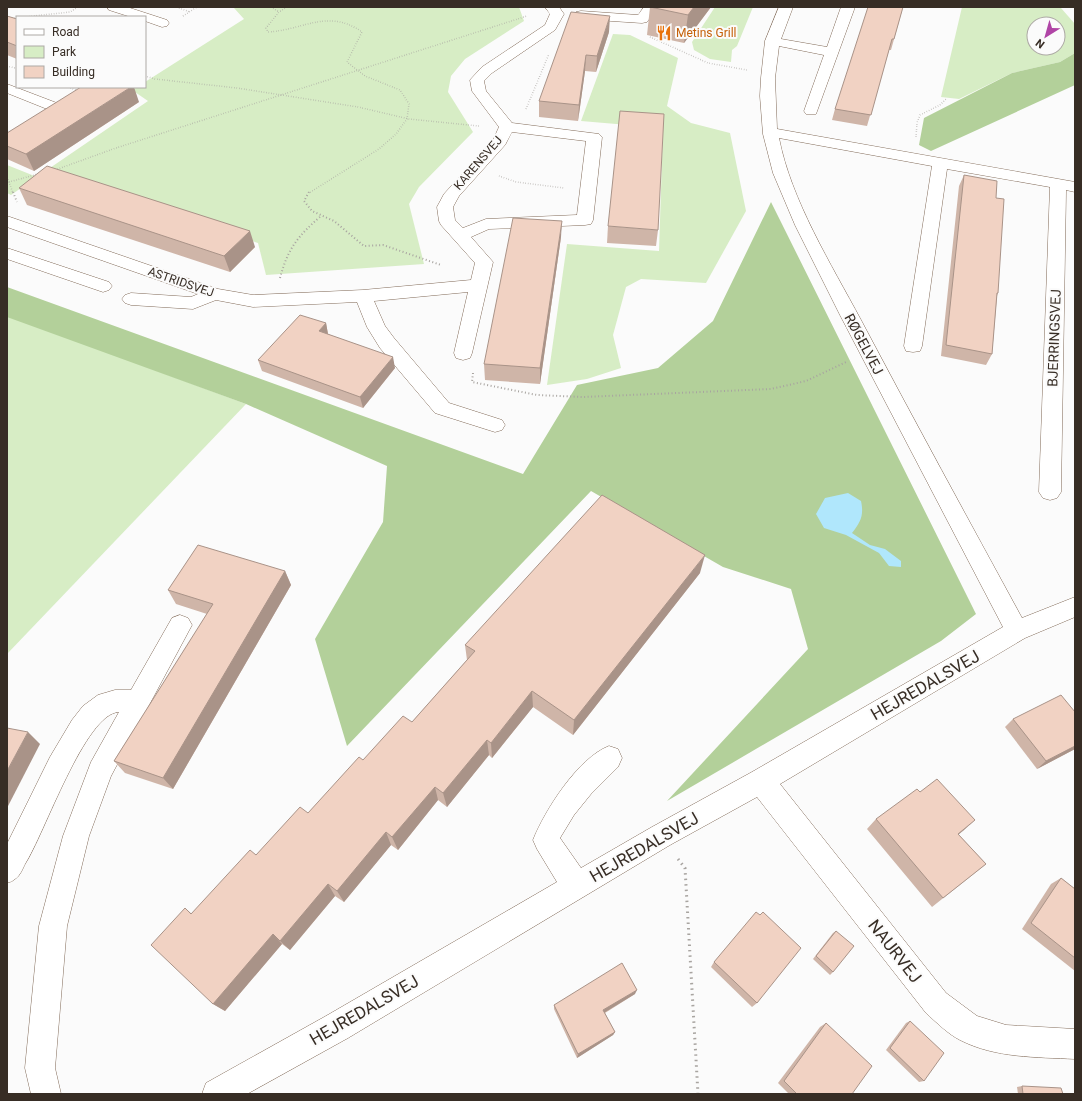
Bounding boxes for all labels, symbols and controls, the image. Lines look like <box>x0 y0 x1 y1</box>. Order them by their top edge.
legend <box>16 16 146 88</box>
north arrow <box>1026 16 1066 56</box>
restaurant icon: Metins Grill <box>655 24 673 42</box>
text: Road <box>52 25 80 39</box>
place label: Metins Grill <box>676 26 736 40</box>
text: N <box>1033 36 1047 51</box>
text: Park <box>52 45 77 59</box>
text: Building <box>52 65 95 79</box>
street label: KARENSVEJ <box>451 133 505 193</box>
street label: ASTRIDSVEJ <box>146 264 216 300</box>
street label: BJERRINGSVEJ <box>1044 289 1064 387</box>
street label: RØGELVEJ <box>841 311 887 377</box>
street label: HEJREDALSVEJ <box>867 646 983 724</box>
street label: HEJREDALSVEJ <box>586 808 702 886</box>
street label: NAURVEJ <box>864 916 926 986</box>
street label: HEJREDALSVEJ <box>306 971 422 1049</box>

